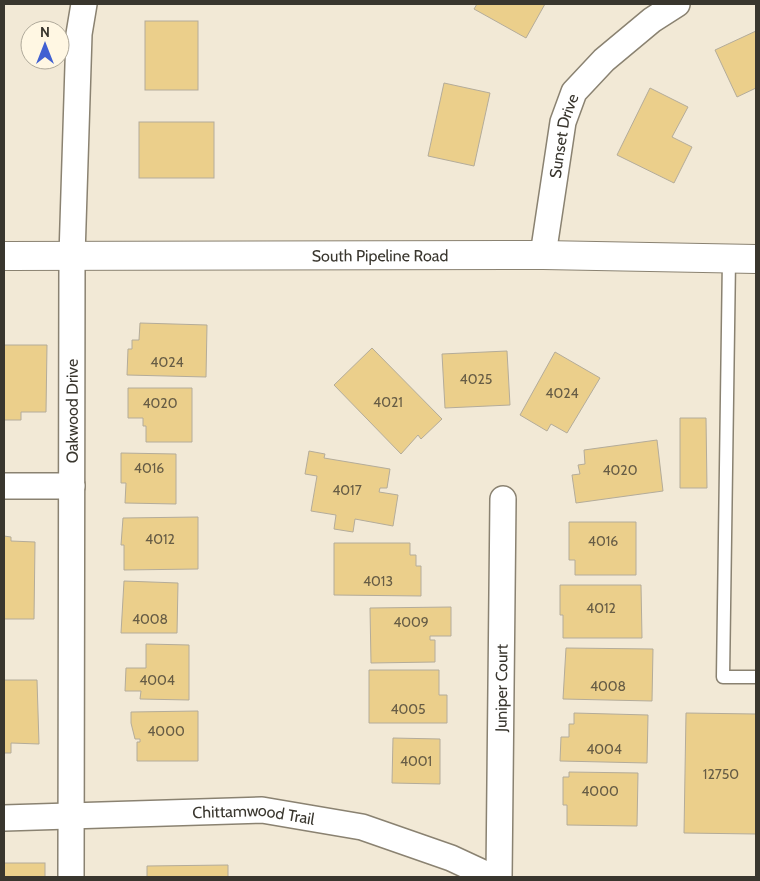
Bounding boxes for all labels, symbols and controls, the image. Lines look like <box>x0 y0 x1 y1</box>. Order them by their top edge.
north arrow <box>20 20 70 70</box>
text: N <box>40 23 50 41</box>
street label: Sunset Drive <box>545 91 582 179</box>
street label: South Pipeline Road <box>312 246 448 265</box>
house number: 4024 <box>150 353 184 371</box>
street label: Oakwood Drive <box>62 359 81 463</box>
house number: 4025 <box>460 370 492 388</box>
house number: 4024 <box>545 384 579 402</box>
house number: 4021 <box>373 393 403 411</box>
house number: 4020 <box>143 394 178 412</box>
house number: 4016 <box>134 459 164 477</box>
house number: 4020 <box>603 461 638 479</box>
house number: 4017 <box>332 481 362 499</box>
house number: 4012 <box>145 530 175 548</box>
house number: 4016 <box>588 532 618 550</box>
house number: 4013 <box>363 572 393 590</box>
house number: 4012 <box>586 599 616 617</box>
house number: 4008 <box>132 610 168 628</box>
house number: 4009 <box>393 613 429 631</box>
street label: Juniper Court <box>491 643 511 733</box>
house number: 4004 <box>139 671 175 689</box>
house number: 4008 <box>590 677 626 695</box>
house number: 4005 <box>390 700 426 718</box>
house number: 4000 <box>147 722 185 740</box>
house number: 4004 <box>586 740 622 758</box>
house number: 4001 <box>400 752 432 770</box>
house number: 12750 <box>703 765 739 783</box>
house number: 4000 <box>581 782 619 800</box>
street label: Chittamwood Trail <box>192 800 316 828</box>

